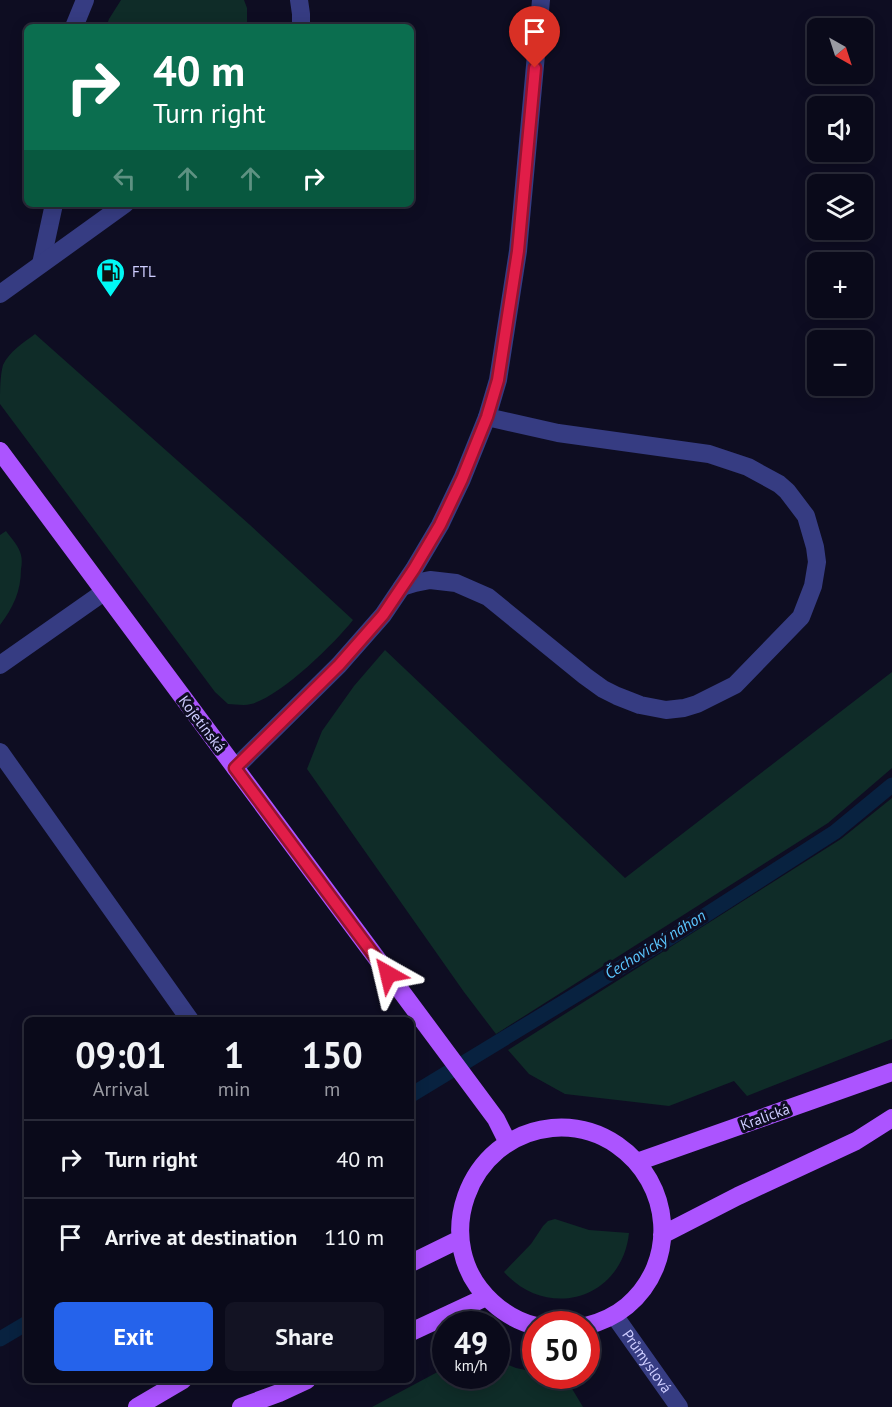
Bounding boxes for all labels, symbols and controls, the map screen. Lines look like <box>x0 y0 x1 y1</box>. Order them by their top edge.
pin <box>509 6 560 68</box>
icon: arrive <box>518 15 551 48</box>
north arrow <box>807 18 873 84</box>
map controls <box>807 18 873 396</box>
text: 40 m <box>153 43 245 98</box>
icon: right <box>54 48 132 126</box>
text: Turn right <box>153 96 266 130</box>
button: sound <box>807 96 873 162</box>
icon: left <box>108 162 141 195</box>
icon: ahead <box>171 162 204 195</box>
icon: ahead <box>234 162 267 195</box>
icon: right <box>297 162 330 195</box>
button: layers <box>807 174 873 240</box>
button: + <box>807 252 873 318</box>
fuel station icon: FTL <box>95 256 127 298</box>
place label: FTL <box>132 262 156 281</box>
button: − <box>807 330 873 396</box>
street label: Kojetínská <box>175 691 230 756</box>
water label: Čechovický náhon <box>601 905 709 983</box>
position arrow <box>356 942 420 1006</box>
text: 09:01 <box>75 1031 167 1078</box>
text: 1 <box>224 1031 244 1078</box>
text: 150 <box>302 1031 363 1078</box>
text: Arrival <box>93 1076 149 1102</box>
text: min <box>218 1076 250 1102</box>
text: m <box>324 1076 340 1102</box>
street label: Kralická <box>738 1099 792 1134</box>
icon: right <box>54 1143 87 1176</box>
text: Turn right <box>105 1145 197 1173</box>
text: 40 m <box>336 1145 384 1173</box>
icon: arrive <box>54 1221 87 1254</box>
text: Arrive at destination <box>105 1223 297 1251</box>
text: 110 m <box>324 1223 384 1251</box>
button: Exit <box>54 1302 213 1371</box>
button: Share <box>225 1302 384 1371</box>
speed limit sign: 50 <box>522 1311 600 1389</box>
text: 49 <box>454 1323 488 1362</box>
street label: Průmyslová <box>618 1326 676 1397</box>
text: km/h <box>455 1356 487 1375</box>

